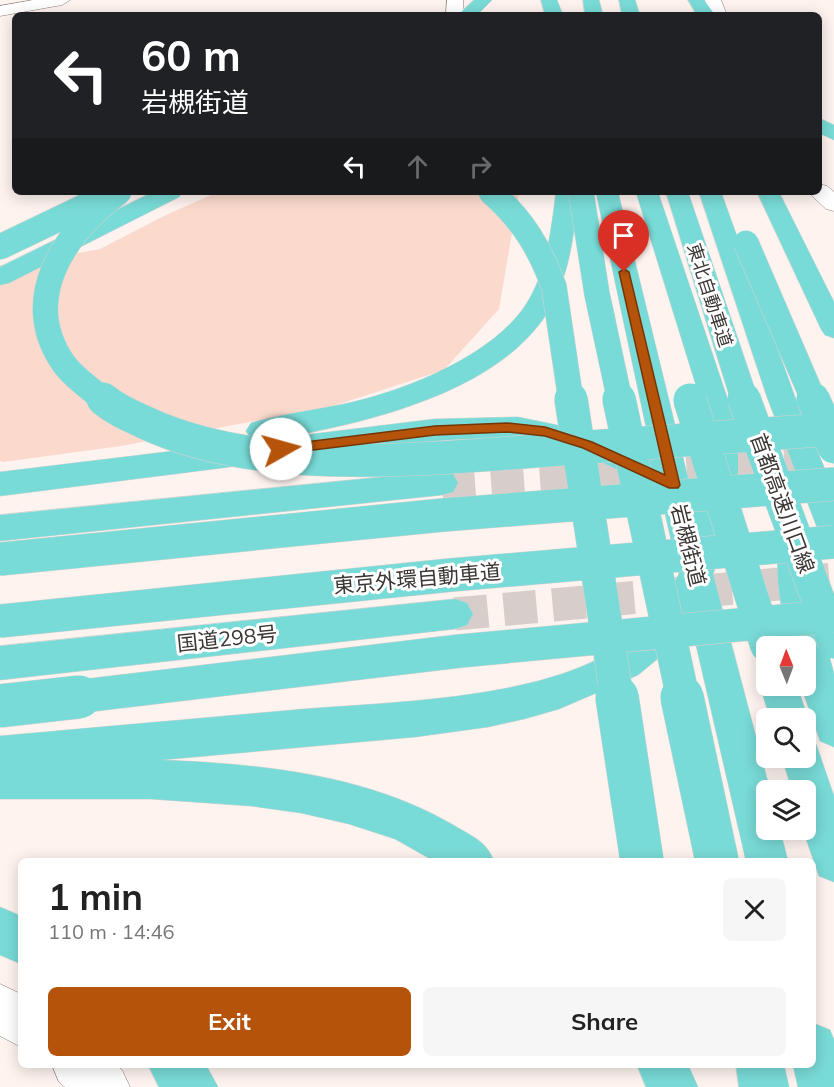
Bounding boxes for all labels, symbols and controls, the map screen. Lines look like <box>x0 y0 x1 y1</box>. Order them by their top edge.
text: 60 m <box>141 29 241 82</box>
icon: left <box>42 36 120 114</box>
text: 岩槻街道 <box>141 85 249 119</box>
icon: left <box>338 150 371 183</box>
icon: ahead <box>401 150 434 183</box>
icon: right <box>464 150 497 183</box>
pin <box>598 210 649 272</box>
icon: arrive <box>607 219 640 252</box>
street label: 東北自動車道 <box>682 240 738 350</box>
position arrow <box>249 417 313 481</box>
street label: 首都高速川口線 <box>746 429 820 577</box>
street label: 岩槻街道 <box>666 501 712 589</box>
street label: 東京外環自動車道 <box>332 558 502 598</box>
street label: 国道298号 <box>176 620 278 656</box>
north arrow <box>756 636 816 696</box>
map controls <box>756 636 816 840</box>
button: search <box>756 708 816 768</box>
button: layers <box>756 780 816 840</box>
text: 1 min <box>48 874 143 919</box>
button: close <box>723 878 786 941</box>
text: 110 m · 14:46 <box>48 919 174 944</box>
button: Exit <box>48 987 411 1056</box>
button: Share <box>423 987 786 1056</box>

